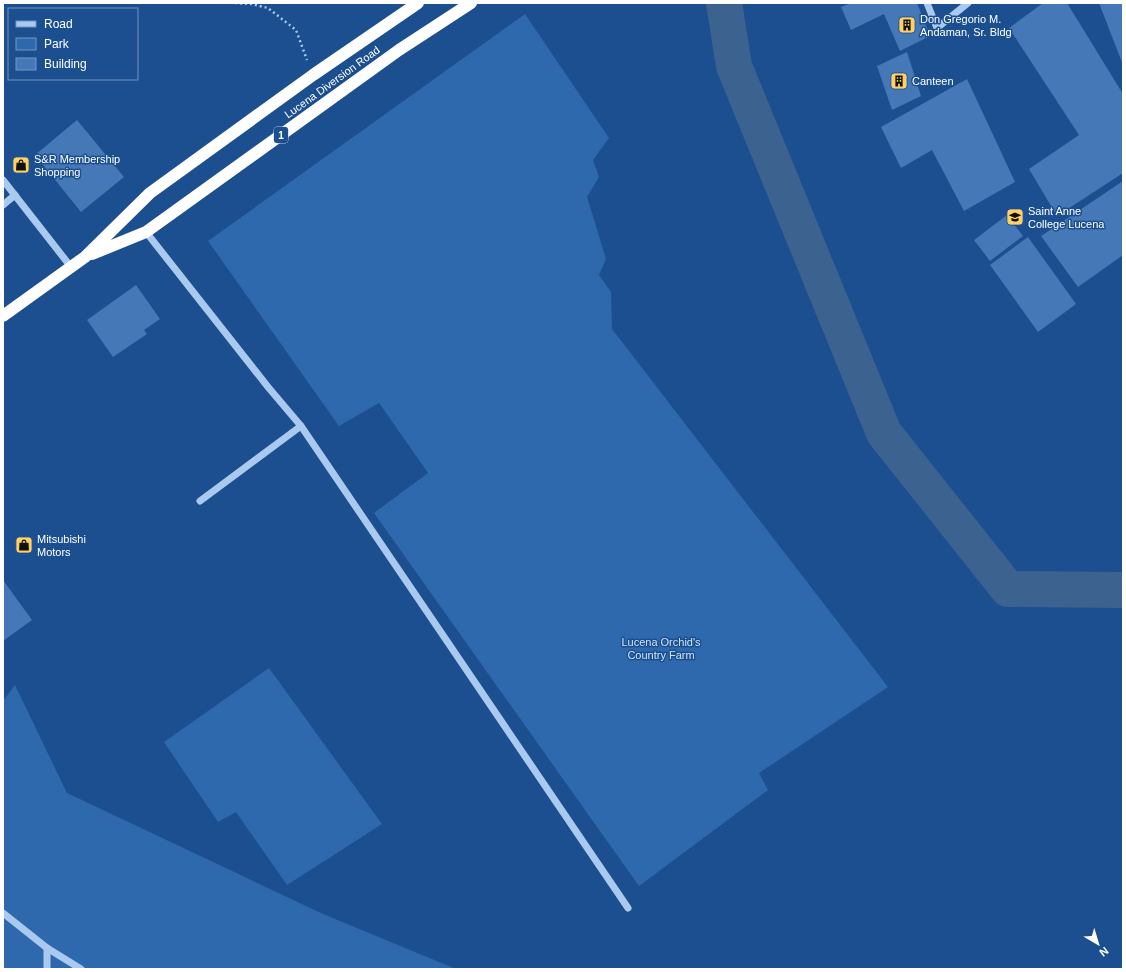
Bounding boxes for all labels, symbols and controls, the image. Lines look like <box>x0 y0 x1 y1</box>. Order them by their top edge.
legend <box>8 8 138 80</box>
place label: Don Gregorio M. Andaman, Sr. Bldg <box>920 13 1012 38</box>
building icon: Don Gregorio M. Andaman, Sr. Bldg <box>897 15 917 35</box>
text: Road <box>44 17 73 31</box>
text: Park <box>44 37 70 51</box>
street label: Lucena Diversion Road <box>282 44 382 120</box>
text: Building <box>44 57 87 71</box>
building icon: Canteen <box>889 71 909 91</box>
place label: Canteen <box>912 75 954 87</box>
road number: 1 <box>274 127 288 143</box>
place label: S&R Membership Shopping <box>34 153 120 178</box>
shop icon: S&R Membership Shopping <box>11 155 31 175</box>
place label: Saint Anne College Lucena <box>1028 205 1105 230</box>
school or university icon: Saint Anne College Lucena <box>1005 207 1025 227</box>
place label: Mitsubishi Motors <box>37 533 86 558</box>
shop icon: Mitsubishi Motors <box>14 535 34 555</box>
park label: Lucena Orchid's Country Farm <box>621 636 701 661</box>
north arrow <box>1078 924 1118 964</box>
text: N <box>1097 945 1111 959</box>

